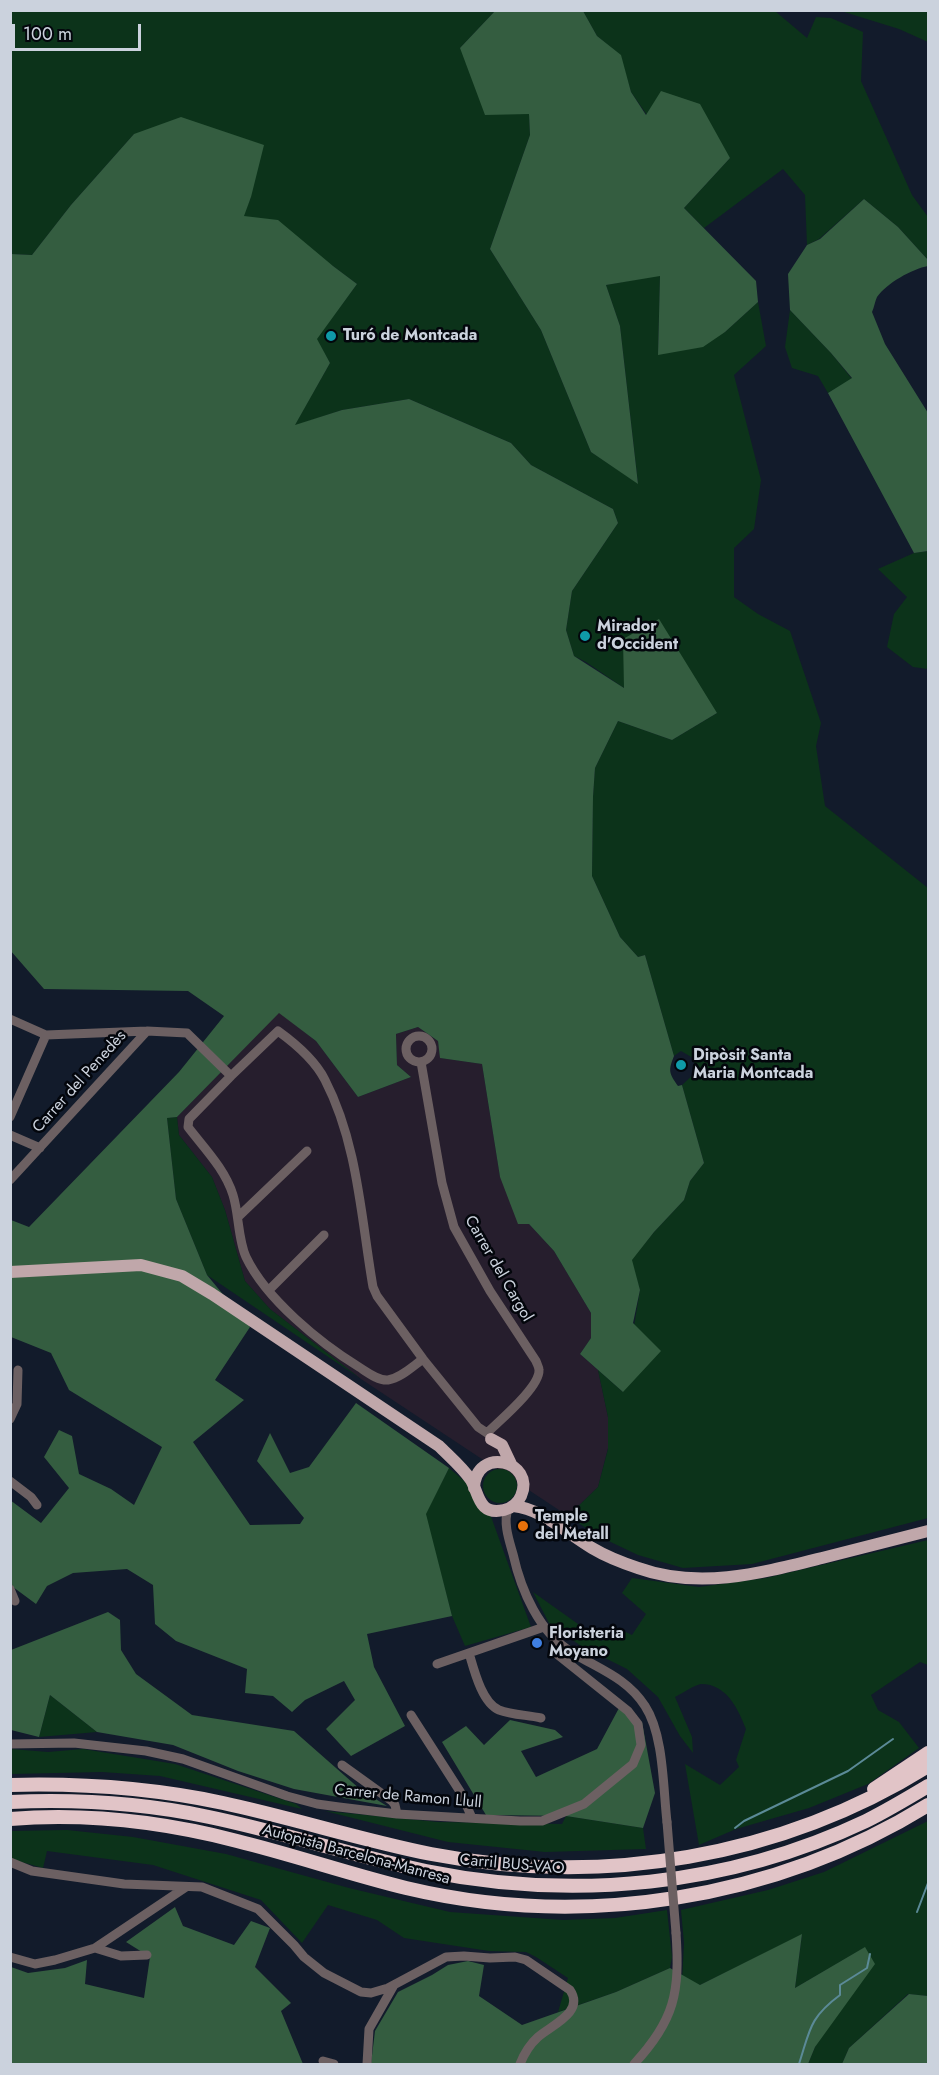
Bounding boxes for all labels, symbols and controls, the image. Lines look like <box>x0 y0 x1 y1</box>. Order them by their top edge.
scale bar <box>15 12 144 50</box>
text: 100 m <box>23 21 72 47</box>
place label: Turó de Montcada <box>343 326 477 346</box>
marker: Turó de Montcada <box>324 329 338 343</box>
place label: Mirador d'Occident <box>597 617 678 655</box>
marker: Mirador d'Occident <box>578 629 592 643</box>
street label: Carrer del Penedès <box>29 1027 131 1137</box>
place label: Dipòsit Santa Maria Montcada <box>693 1046 813 1084</box>
marker: Dipòsit Santa Maria Montcada <box>674 1058 688 1072</box>
street label: Carrer del Cargol <box>460 1213 536 1325</box>
place label: Temple del Metall <box>535 1507 609 1545</box>
marker: Temple del Metall <box>516 1519 530 1533</box>
place label: Floristeria Moyano <box>549 1624 624 1662</box>
marker: Floristeria Moyano <box>530 1636 544 1650</box>
street label: Carrer de Ramon Llull <box>334 1781 482 1813</box>
street label: Autopista Barcelona-Manresa <box>260 1821 452 1889</box>
street label: Carril BUS-VAO <box>459 1851 565 1879</box>

